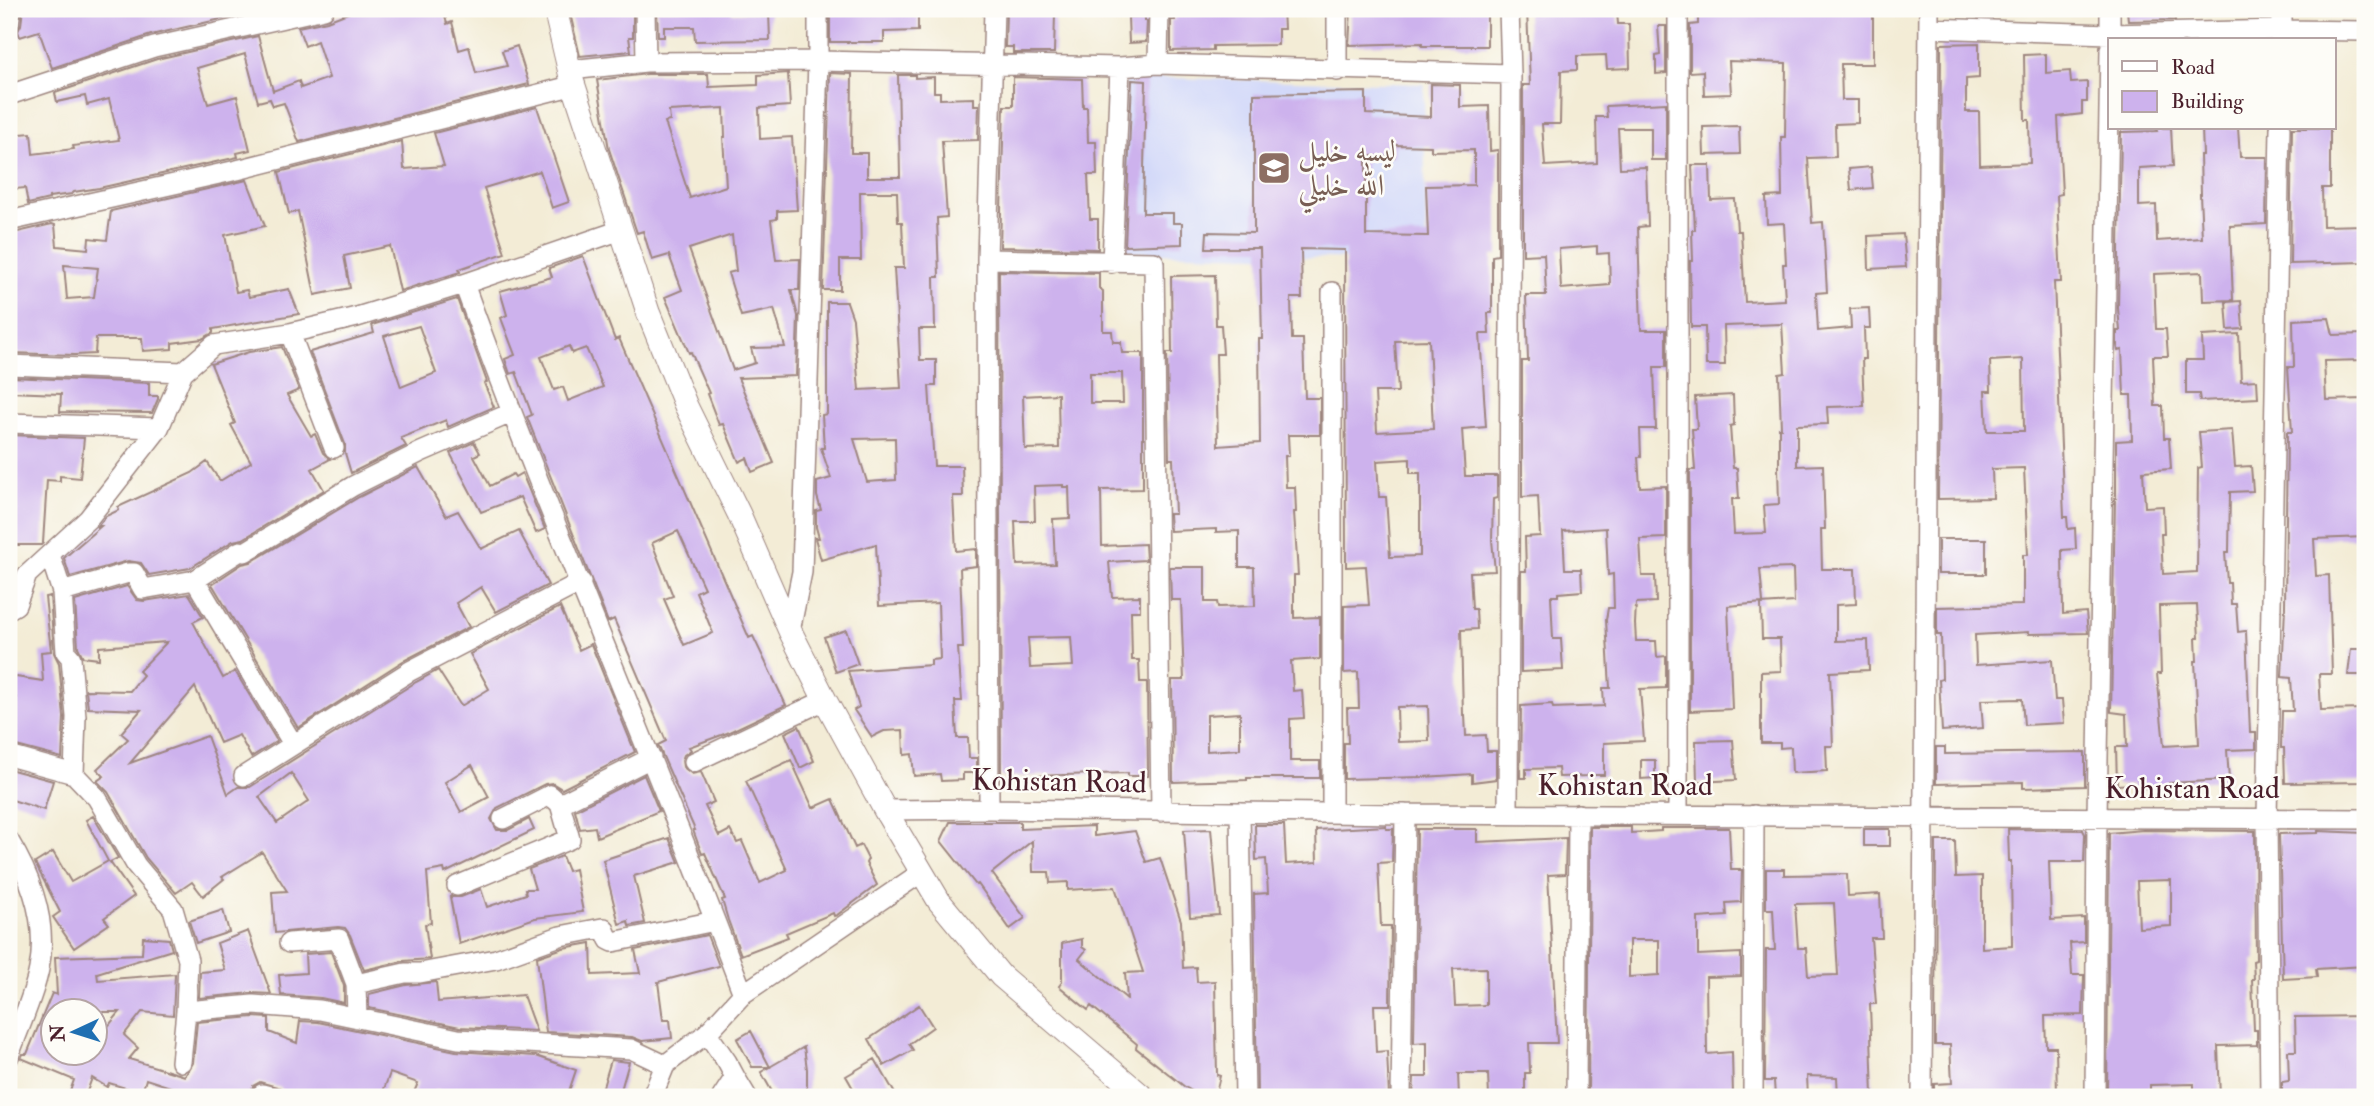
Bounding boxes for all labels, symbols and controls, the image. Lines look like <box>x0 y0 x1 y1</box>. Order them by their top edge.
legend <box>2108 38 2336 130</box>
text: Road <box>2171 54 2216 81</box>
text: Building <box>2171 88 2244 115</box>
place label: ليسه خليل الله خليلي <box>1298 133 1396 214</box>
school or university icon: ليسه خليل الله خليلي <box>1255 149 1293 187</box>
street label: Kohistan Road <box>971 761 1147 802</box>
street label: Kohistan Road <box>1537 767 1713 804</box>
street label: Kohistan Road <box>2104 770 2280 807</box>
north arrow <box>38 998 108 1068</box>
text: N <box>45 1023 71 1043</box>

